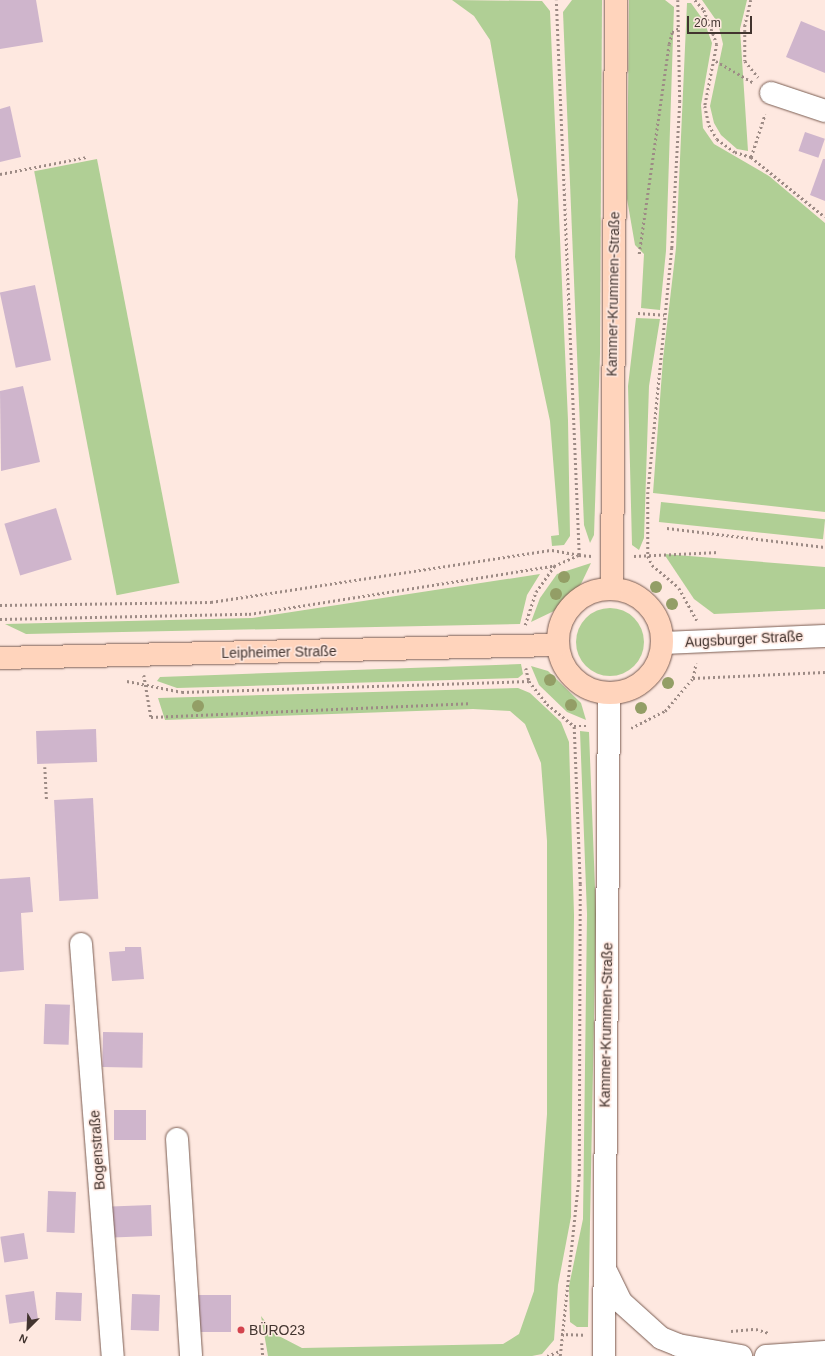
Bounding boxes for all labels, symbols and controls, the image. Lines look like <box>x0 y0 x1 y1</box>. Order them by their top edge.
scale bar <box>689 8 754 34</box>
text: 20 m <box>694 16 721 30</box>
street label: Kammer-Krummen-Straße <box>603 211 623 377</box>
street label: Augsburger Straße <box>685 628 803 650</box>
street label: Leipheimer Straße <box>221 643 337 661</box>
street label: Kammer-Krummen-Straße <box>596 942 616 1108</box>
street label: Bogenstraße <box>86 1109 108 1191</box>
north arrow <box>8 1308 48 1348</box>
place label: BÜRO23 <box>249 1322 305 1338</box>
marker: BÜRO23 <box>236 1325 246 1335</box>
text: N <box>17 1332 29 1346</box>

